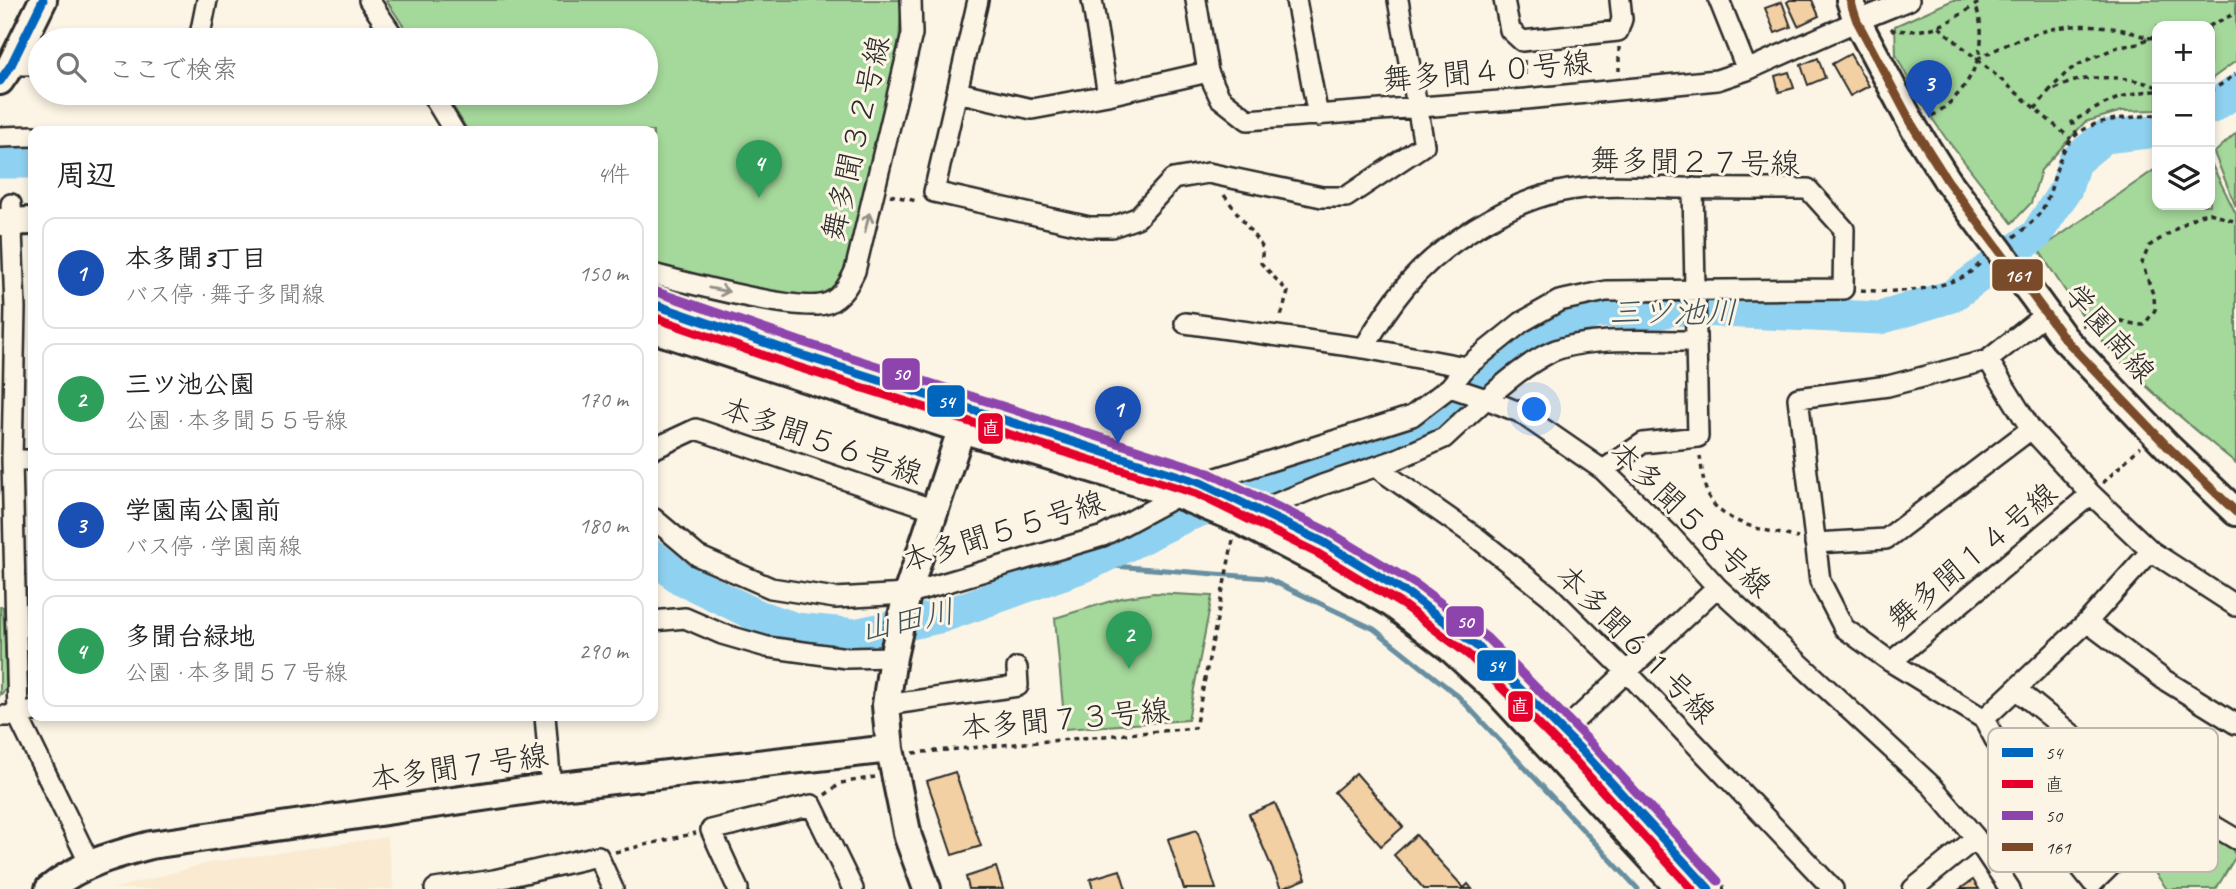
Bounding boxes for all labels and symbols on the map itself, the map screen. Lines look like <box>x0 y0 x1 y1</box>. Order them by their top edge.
street label: 舞多聞３２号線 <box>814 31 898 245</box>
street label: 舞多聞４０号線 <box>1381 43 1593 99</box>
pin: 3 <box>1906 60 1952 118</box>
pin: 4 <box>736 140 782 198</box>
street label: 舞多聞２７号線 <box>1590 141 1800 183</box>
one-way arrow <box>861 212 874 235</box>
line badge: 161 <box>1991 258 2044 292</box>
text: 161 <box>2004 264 2032 288</box>
street label: 学園南線 <box>2056 275 2164 391</box>
one-way arrow <box>707 283 730 297</box>
water label: 三ツ池川 <box>1609 292 1737 333</box>
line badge: 50 <box>881 357 921 391</box>
text: 50 <box>893 362 912 386</box>
line badge: 54 <box>926 384 966 418</box>
pin: 1 <box>1095 386 1141 444</box>
street label: 本多聞５６号線 <box>717 389 927 493</box>
text: 54 <box>938 390 957 414</box>
your location <box>1517 392 1551 426</box>
line badge: 直 <box>977 412 1004 445</box>
text: 直 <box>981 417 1001 441</box>
street label: 本多聞５８号線 <box>1602 432 1780 606</box>
street label: 舞多聞１４号線 <box>1879 474 2065 638</box>
street label: 本多聞５５号線 <box>897 482 1109 580</box>
street label: 本多聞６１号線 <box>1548 556 1724 732</box>
water label: 山田川 <box>856 590 958 651</box>
line badge: 50 <box>1445 605 1485 638</box>
text: 50 <box>1457 610 1476 634</box>
pin: 2 <box>1106 611 1152 669</box>
line badge: 54 <box>1476 649 1517 682</box>
text: 54 <box>1488 654 1507 678</box>
line badge: 直 <box>1507 690 1534 723</box>
street label: 本多聞７３号線 <box>959 691 1171 747</box>
text: 直 <box>1510 695 1530 719</box>
legend <box>1988 728 2218 872</box>
street label: 本多聞７号線 <box>367 736 551 798</box>
text: 54 <box>2045 741 2065 765</box>
text: 直 <box>2045 773 2064 797</box>
text: 50 <box>2045 804 2064 828</box>
text: 161 <box>2045 836 2072 860</box>

